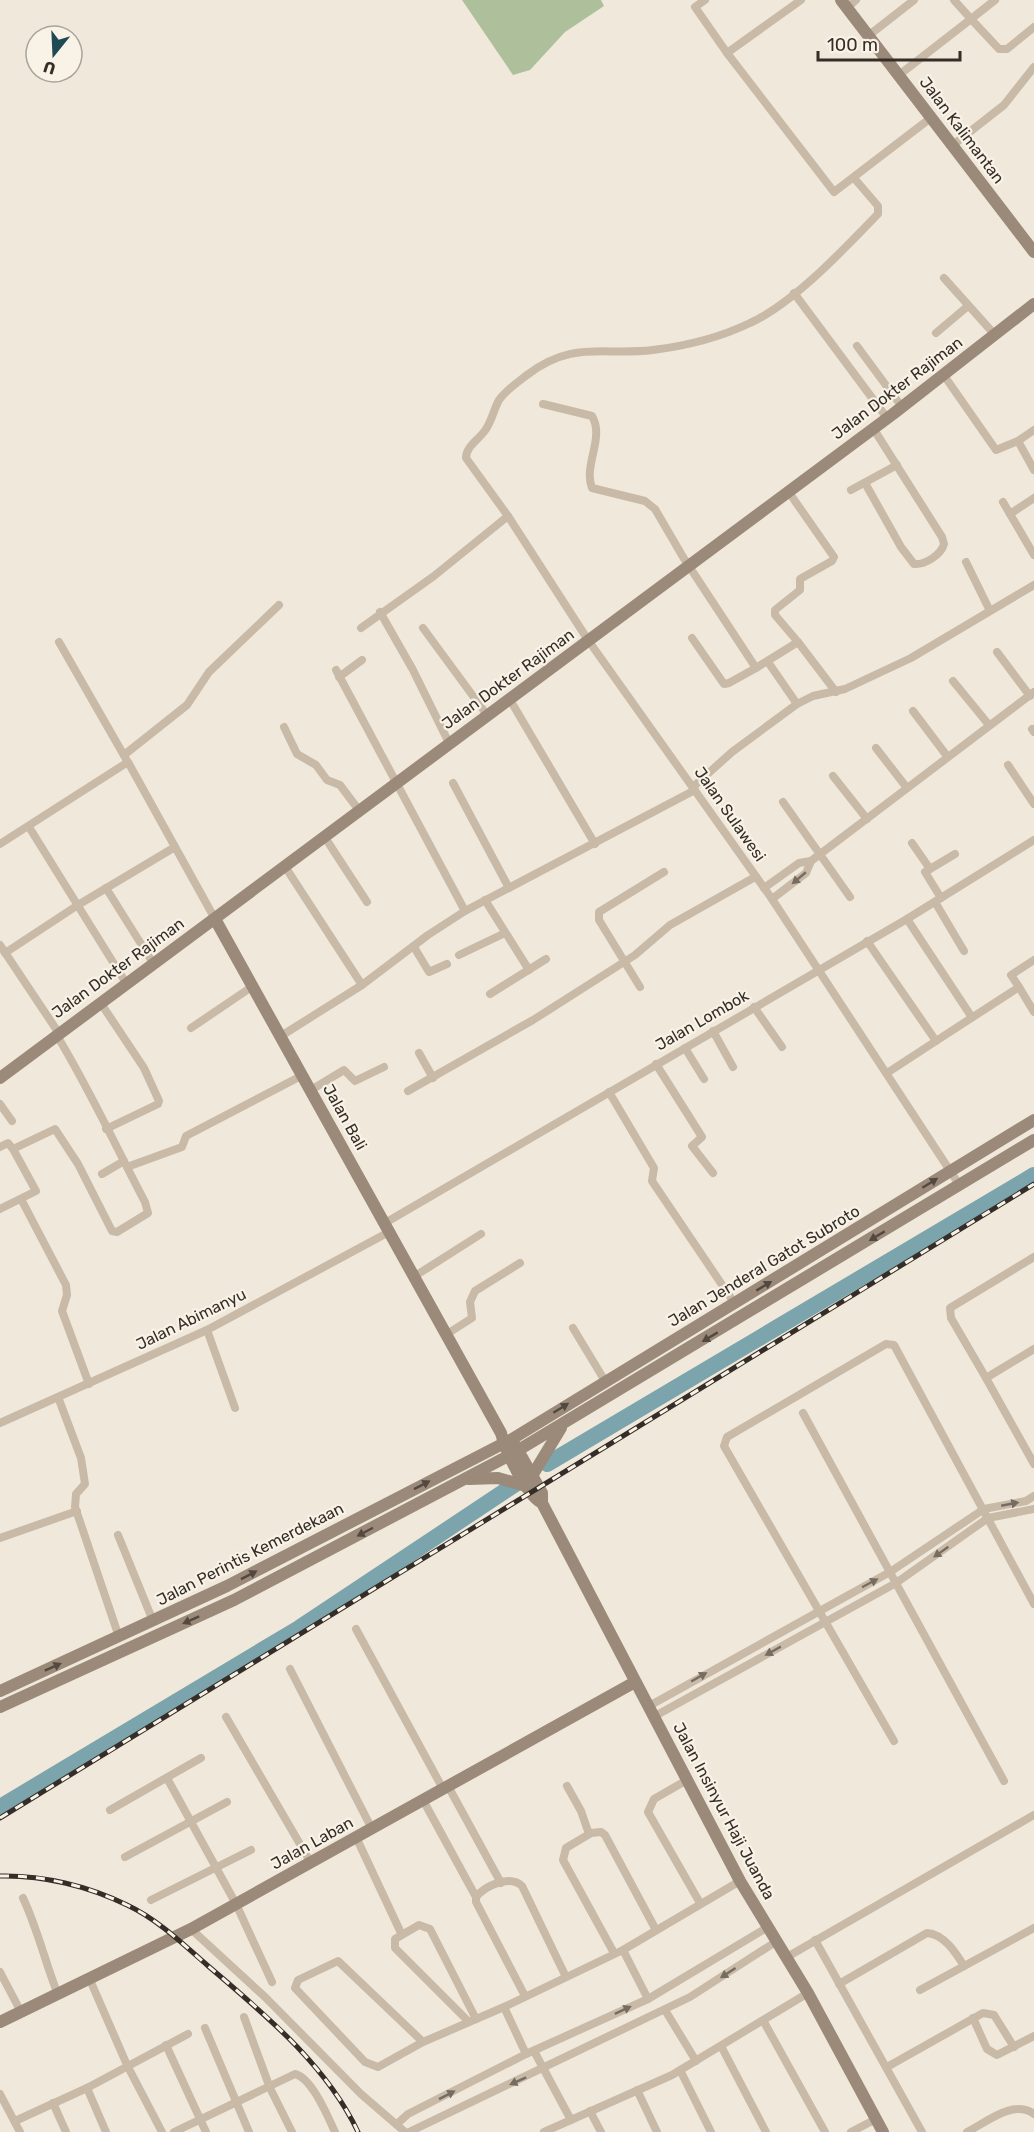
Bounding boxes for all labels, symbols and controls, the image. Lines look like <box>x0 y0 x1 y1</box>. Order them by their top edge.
north arrow <box>24 24 84 84</box>
scale bar <box>818 24 960 62</box>
text: 100 m <box>827 34 878 56</box>
text: U <box>41 57 58 79</box>
street label: Jalan Kalimantan <box>916 73 1008 187</box>
street label: Jalan Dokter Rajiman <box>828 333 966 443</box>
street label: Jalan Dokter Rajiman <box>438 625 578 733</box>
street label: Jalan Sulawesi <box>690 763 770 865</box>
one-way arrow <box>792 871 807 884</box>
street label: Jalan Dokter Rajiman <box>48 914 188 1022</box>
street label: Jalan Lombok <box>652 985 753 1054</box>
street label: Jalan Bali <box>319 1081 371 1153</box>
one-way arrow <box>922 1178 938 1189</box>
street label: Jalan Jenderal Gatot Subroto <box>665 1201 863 1331</box>
one-way arrow <box>869 1231 885 1242</box>
one-way arrow <box>756 1281 773 1291</box>
street label: Jalan Abimanyu <box>133 1284 249 1354</box>
one-way arrow <box>702 1331 718 1342</box>
one-way arrow <box>553 1403 569 1414</box>
one-way arrow <box>413 1481 431 1491</box>
street label: Jalan Perintis Kemerdekaan <box>153 1498 347 1610</box>
one-way arrow <box>1000 1499 1019 1508</box>
one-way arrow <box>357 1527 374 1537</box>
one-way arrow <box>933 1546 949 1558</box>
one-way arrow <box>240 1570 257 1580</box>
one-way arrow <box>862 1578 879 1588</box>
one-way arrow <box>183 1615 200 1624</box>
one-way arrow <box>764 1646 781 1656</box>
one-way arrow <box>45 1662 63 1672</box>
one-way arrow <box>691 1672 708 1682</box>
street label: Jalan Insinyur Haji Juanda <box>669 1719 779 1903</box>
street label: Jalan Laban <box>268 1813 356 1873</box>
one-way arrow <box>720 1967 736 1978</box>
one-way arrow <box>614 2006 631 2015</box>
one-way arrow <box>509 2077 526 2086</box>
one-way arrow <box>438 2090 456 2100</box>

